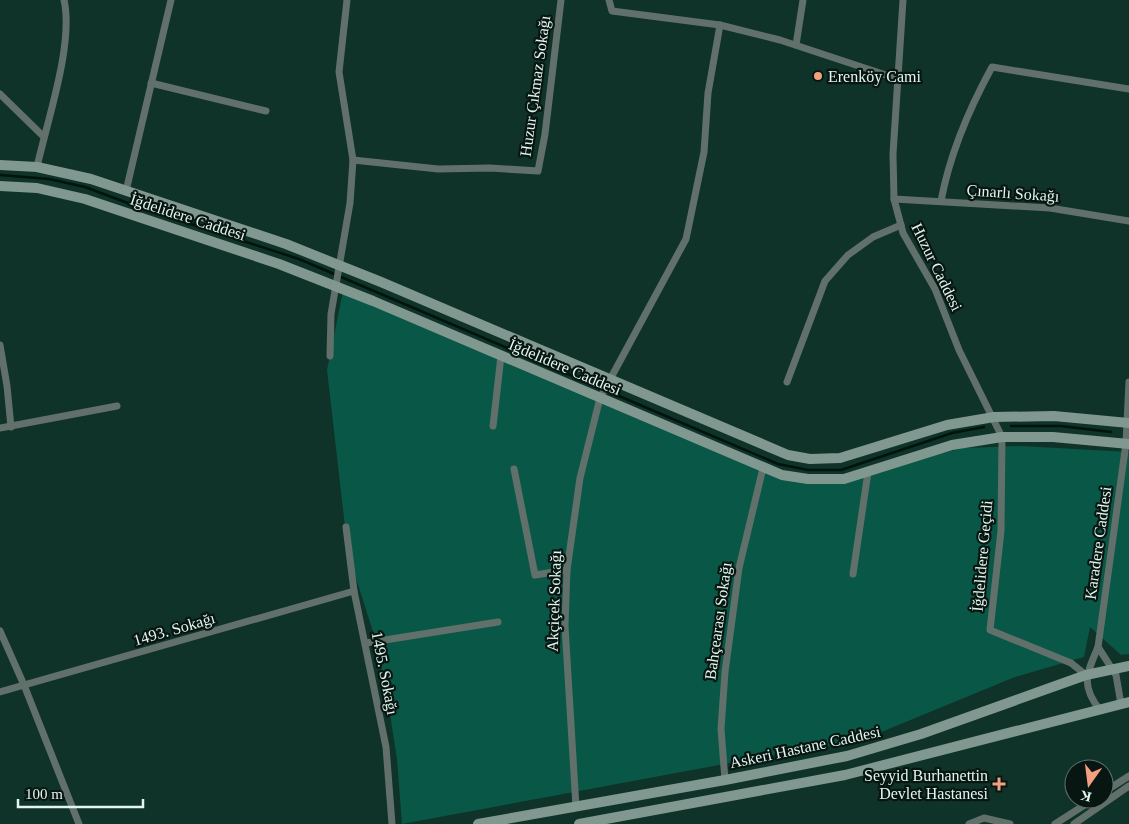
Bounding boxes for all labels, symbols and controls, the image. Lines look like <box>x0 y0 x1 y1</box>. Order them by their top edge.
street label: Huzur Çıkmaz Sokağı <box>517 14 554 158</box>
place label: Erenköy Cami <box>828 68 921 86</box>
marker: Erenköy Cami <box>812 70 824 82</box>
street label: Çınarlı Sokağı <box>966 181 1060 206</box>
street label: İğdelidere Caddesi <box>128 190 248 245</box>
street label: Huzur Caddesi <box>908 220 966 314</box>
street label: İğdelidere Caddesi <box>506 336 624 399</box>
street label: Karadere Caddesi <box>1082 485 1114 601</box>
street label: İğdelidere Geçidi <box>969 499 996 612</box>
street label: Akçiçek Sokağı <box>544 549 565 652</box>
street label: Bahçearası Sokağı <box>701 561 736 681</box>
street label: 1493. Sokağı <box>131 609 218 650</box>
street label: 1495. Sokağı <box>368 630 402 717</box>
street label: Askeri Hastane Caddesi <box>728 723 882 771</box>
north arrow <box>1064 759 1114 809</box>
place label: Seyyid Burhanettin Devlet Hastanesi <box>864 767 989 802</box>
scale bar <box>18 776 142 808</box>
marker: Seyyid Burhanettin Devlet Hastanesi <box>992 777 1006 791</box>
text: 100 m <box>25 786 63 802</box>
text: K <box>1079 788 1093 805</box>

